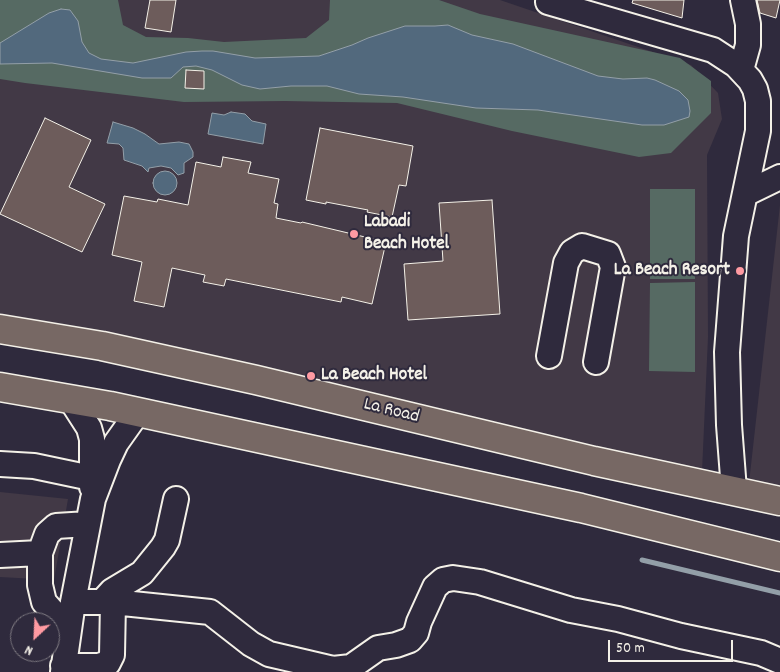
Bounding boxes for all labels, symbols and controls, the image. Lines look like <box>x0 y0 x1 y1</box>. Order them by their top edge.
place label: Labadi Beach Hotel <box>364 212 449 256</box>
marker: Labadi Beach Hotel <box>348 228 360 240</box>
place label: La Beach Resort <box>614 260 730 282</box>
marker: La Beach Resort <box>734 265 746 277</box>
place label: La Beach Hotel <box>321 365 427 387</box>
marker: La Beach Hotel <box>305 370 317 382</box>
street label: La Road <box>361 394 421 430</box>
north arrow <box>10 612 60 662</box>
scale bar <box>610 630 735 662</box>
text: 50 m <box>616 638 645 660</box>
text: N <box>22 639 36 660</box>

